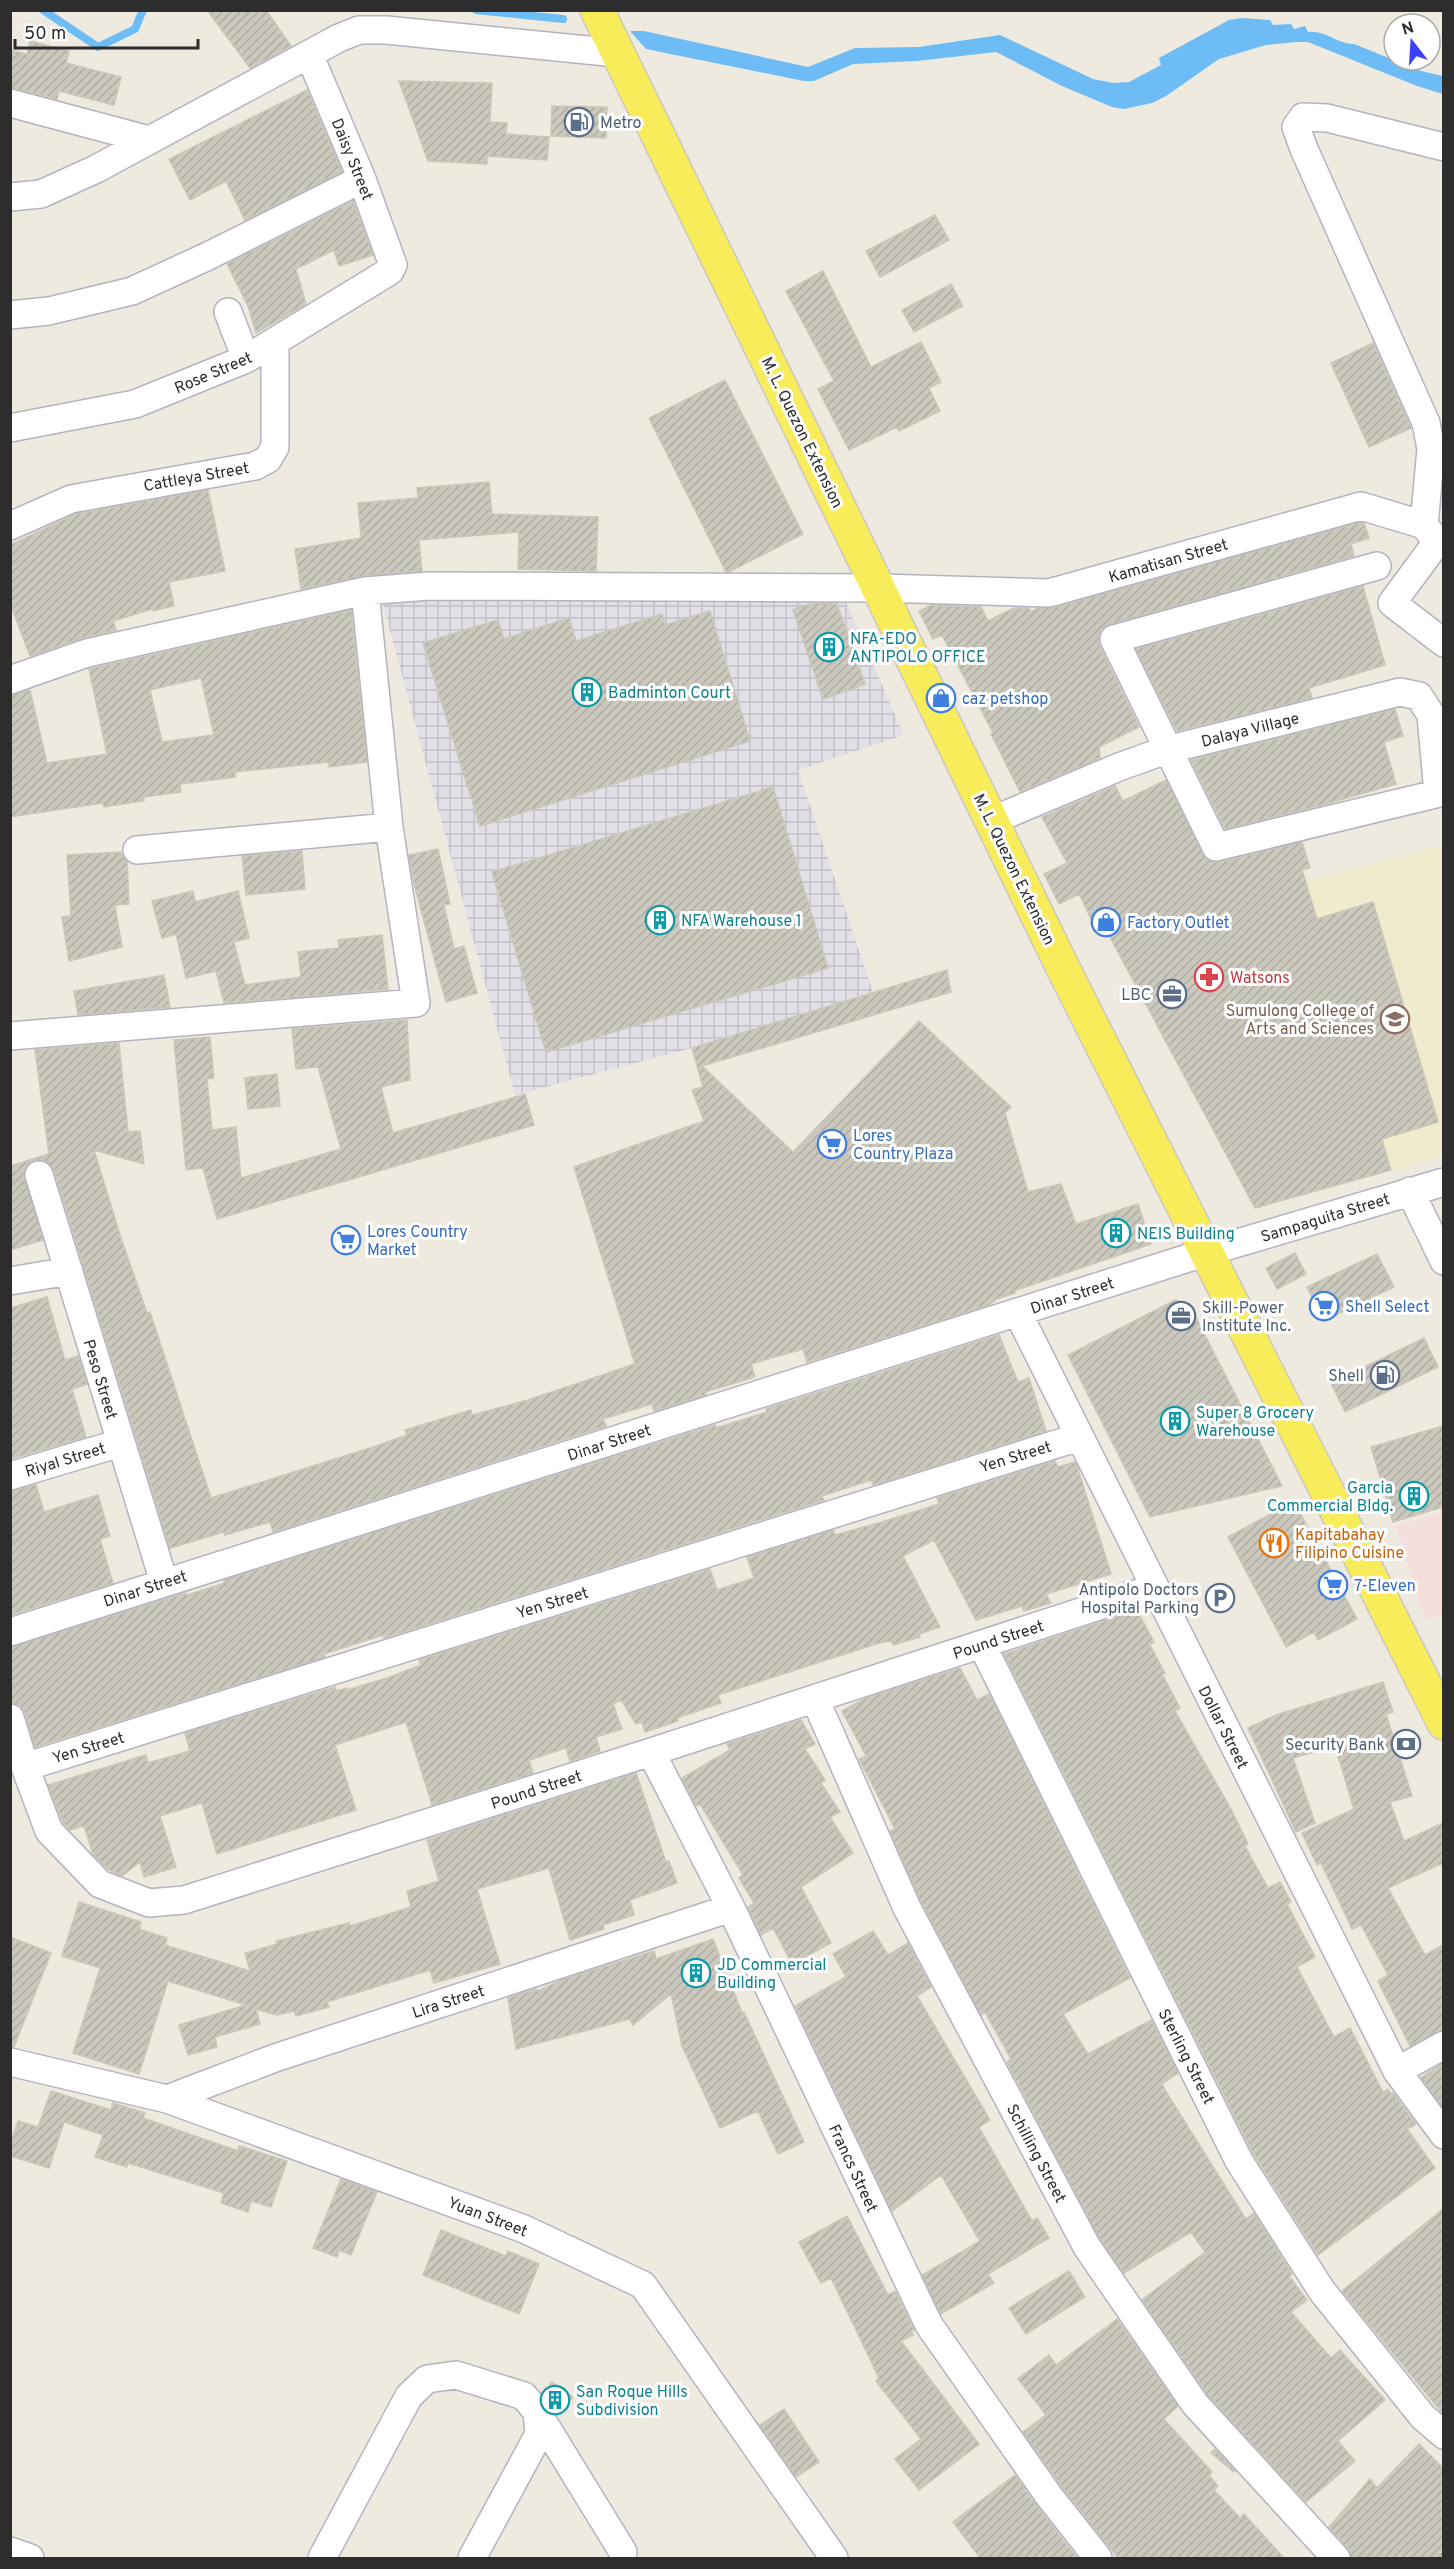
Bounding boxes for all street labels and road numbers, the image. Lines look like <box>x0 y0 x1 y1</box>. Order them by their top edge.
street label: Daisy Street <box>326 116 377 204</box>
street label: Rose Street <box>172 348 256 399</box>
street label: M. L. Quezon Extension <box>756 354 847 512</box>
street label: Cattleya Street <box>142 459 251 497</box>
street label: Kamatisan Street <box>1107 535 1231 589</box>
street label: Dalaya Village <box>1199 709 1302 753</box>
street label: M. L. Quezon Extension <box>968 791 1059 949</box>
street label: Sampaguita Street <box>1259 1190 1393 1248</box>
street label: Dinar Street <box>1028 1274 1117 1320</box>
street label: Peso Street <box>77 1337 121 1422</box>
street label: Dinar Street <box>565 1421 654 1467</box>
street label: Yen Street <box>977 1437 1054 1478</box>
street label: Riyal Street <box>23 1439 108 1483</box>
street label: Dinar Street <box>101 1567 190 1613</box>
street label: Yen Street <box>514 1583 591 1624</box>
street label: Pound Street <box>951 1617 1047 1665</box>
street label: Dollar Street <box>1193 1683 1252 1773</box>
street label: Yen Street <box>50 1728 127 1769</box>
street label: Pound Street <box>489 1767 585 1815</box>
street label: Lira Street <box>410 1982 487 2024</box>
street label: Sterling Street <box>1153 2006 1218 2108</box>
street label: Schilling Street <box>1001 2101 1070 2207</box>
street label: Francs Street <box>823 2122 881 2216</box>
street label: Yuan Street <box>445 2194 530 2242</box>

